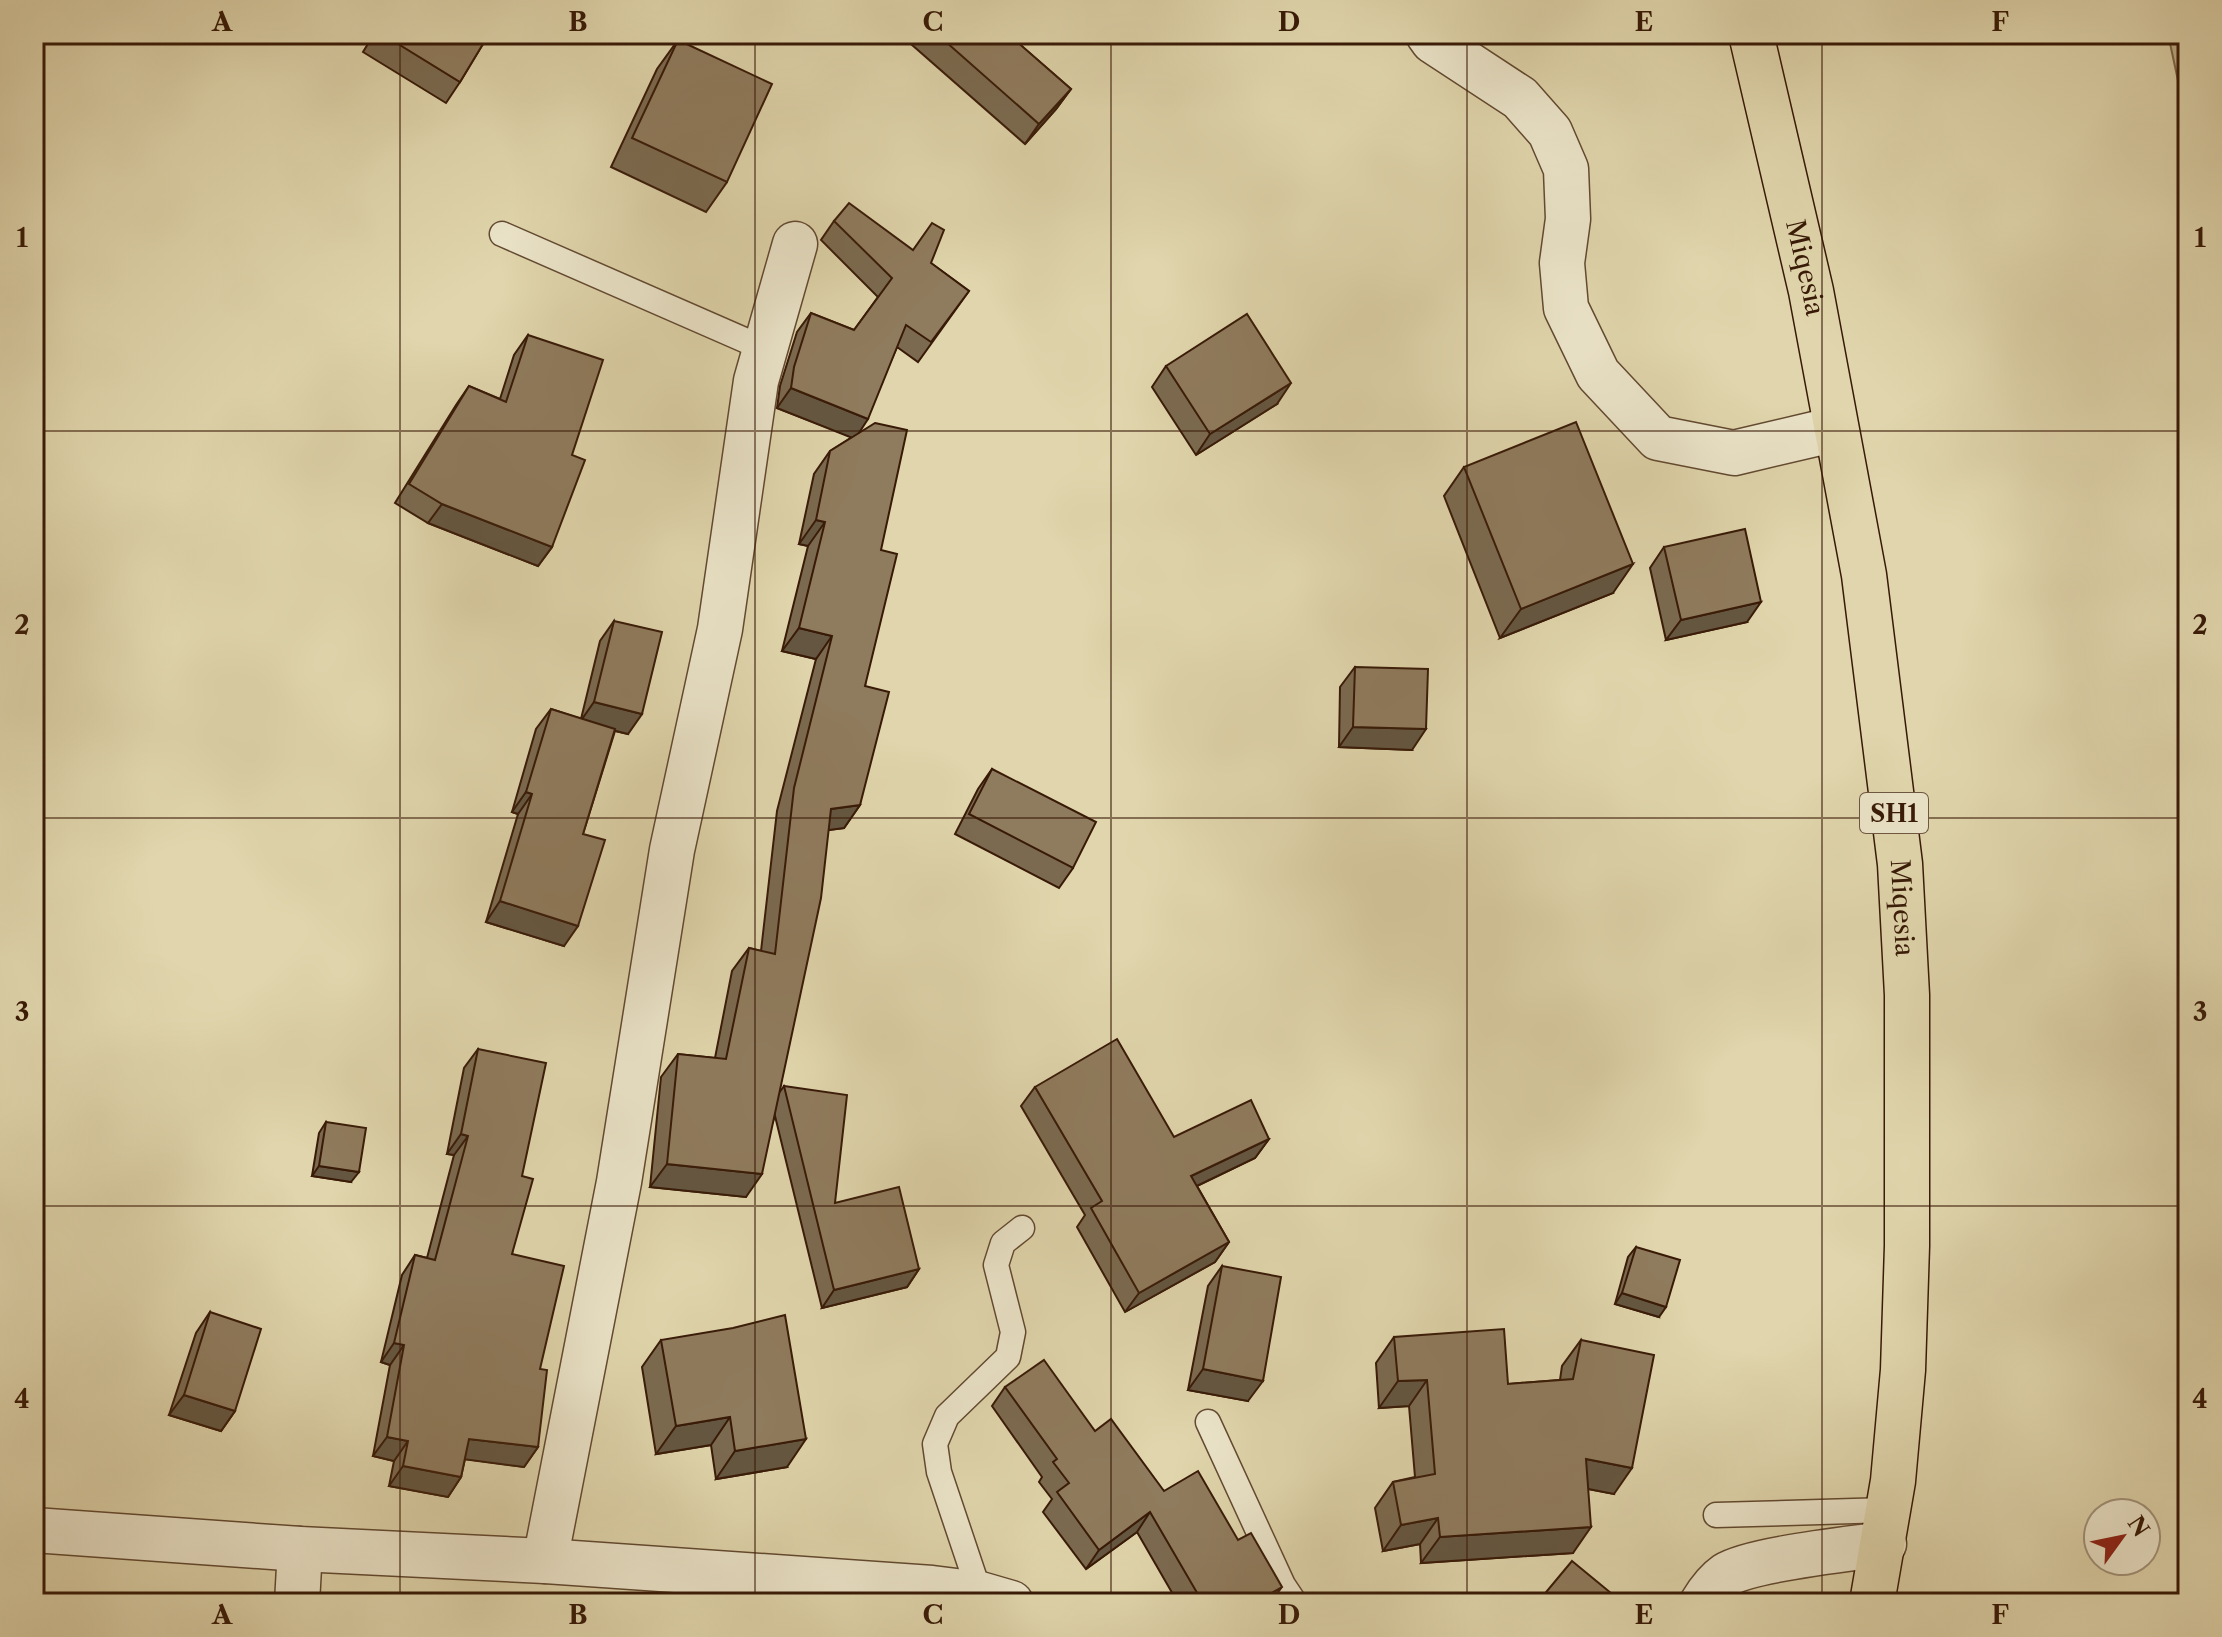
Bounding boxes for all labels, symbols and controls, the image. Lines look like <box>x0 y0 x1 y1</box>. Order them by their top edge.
text: A <box>211 6 233 38</box>
text: B <box>568 6 588 38</box>
text: C <box>923 6 943 38</box>
text: D <box>1278 6 1300 38</box>
text: E <box>1635 6 1653 38</box>
text: F <box>1991 6 2009 38</box>
street label: Miqesia <box>1779 217 1831 319</box>
text: 1 <box>16 222 28 254</box>
text: 1 <box>2194 222 2206 254</box>
text: 2 <box>14 609 30 641</box>
text: 2 <box>2192 609 2208 641</box>
road number: SH1 <box>1860 793 1928 833</box>
street label: Miqesia <box>1884 858 1921 958</box>
text: 3 <box>15 996 29 1028</box>
text: 3 <box>2193 996 2207 1028</box>
text: 4 <box>14 1383 30 1415</box>
text: 4 <box>2192 1383 2208 1415</box>
north arrow <box>2082 1497 2162 1577</box>
text: N <box>2122 1511 2155 1542</box>
text: A <box>211 1599 233 1631</box>
text: B <box>568 1599 588 1631</box>
text: C <box>923 1599 943 1631</box>
text: D <box>1278 1599 1300 1631</box>
text: E <box>1635 1599 1653 1631</box>
text: F <box>1991 1599 2009 1631</box>

